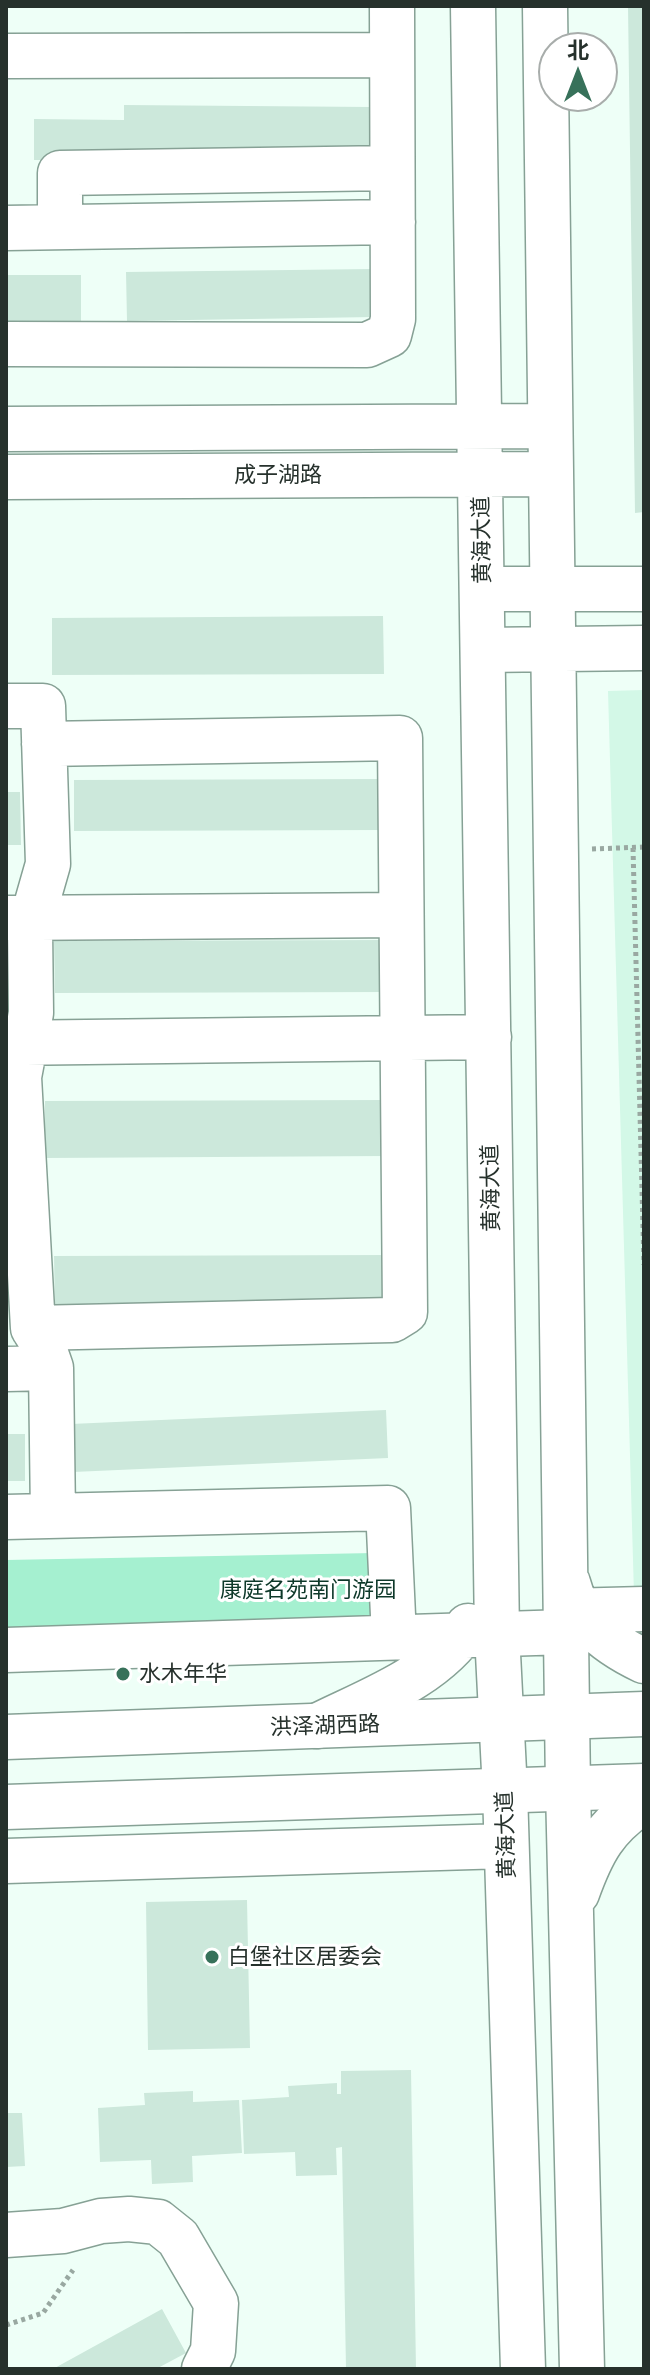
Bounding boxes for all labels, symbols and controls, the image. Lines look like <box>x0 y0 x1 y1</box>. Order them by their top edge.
north arrow <box>538 32 618 112</box>
text: 北 <box>567 37 589 63</box>
street label: 成子湖路 <box>234 462 322 488</box>
street label: 黄海大道 <box>468 496 496 584</box>
street label: 黄海大道 <box>477 1144 505 1232</box>
park label: 康庭名苑南门游园 <box>220 1577 396 1603</box>
place label: 水木年华 <box>139 1661 227 1687</box>
marker: 水木年华 <box>114 1665 132 1683</box>
street label: 洪泽湖西路 <box>270 1711 380 1741</box>
street label: 黄海大道 <box>491 1791 521 1879</box>
place label: 白堡社区居委会 <box>228 1944 382 1970</box>
marker: 白堡社区居委会 <box>203 1948 221 1966</box>

